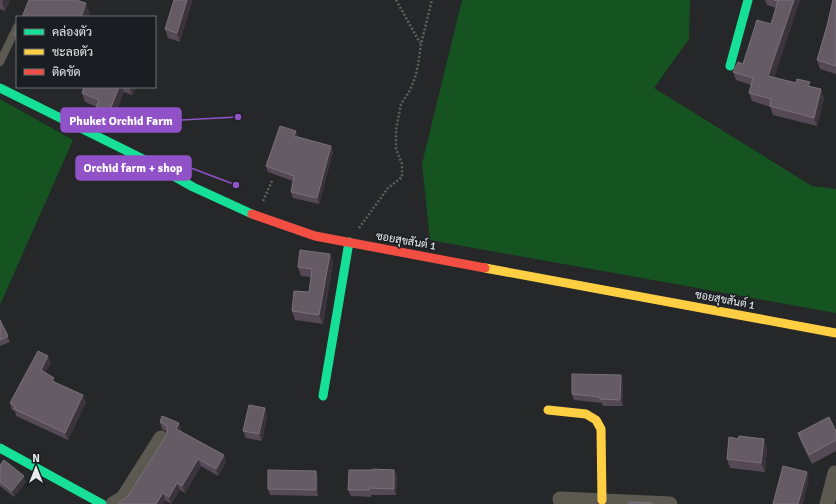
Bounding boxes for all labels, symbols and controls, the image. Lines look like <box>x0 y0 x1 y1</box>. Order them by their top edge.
legend <box>16 16 156 88</box>
text: คล่องตัว <box>52 25 92 40</box>
text: ชะลอตัว <box>52 45 93 60</box>
text: ติดขัด <box>52 65 81 80</box>
callout: Phuket Orchid Farm <box>61 108 181 132</box>
text: Phuket Orchid Farm <box>69 114 173 129</box>
callout: Orchid farm + shop <box>76 156 191 180</box>
text: Orchid farm + shop <box>84 161 183 176</box>
street label: ซอยสุขสันต์ 1 <box>375 227 437 255</box>
street label: ซอยสุขสันต์ 1 <box>693 286 757 314</box>
north arrow <box>16 448 56 488</box>
text: N <box>32 452 40 465</box>

